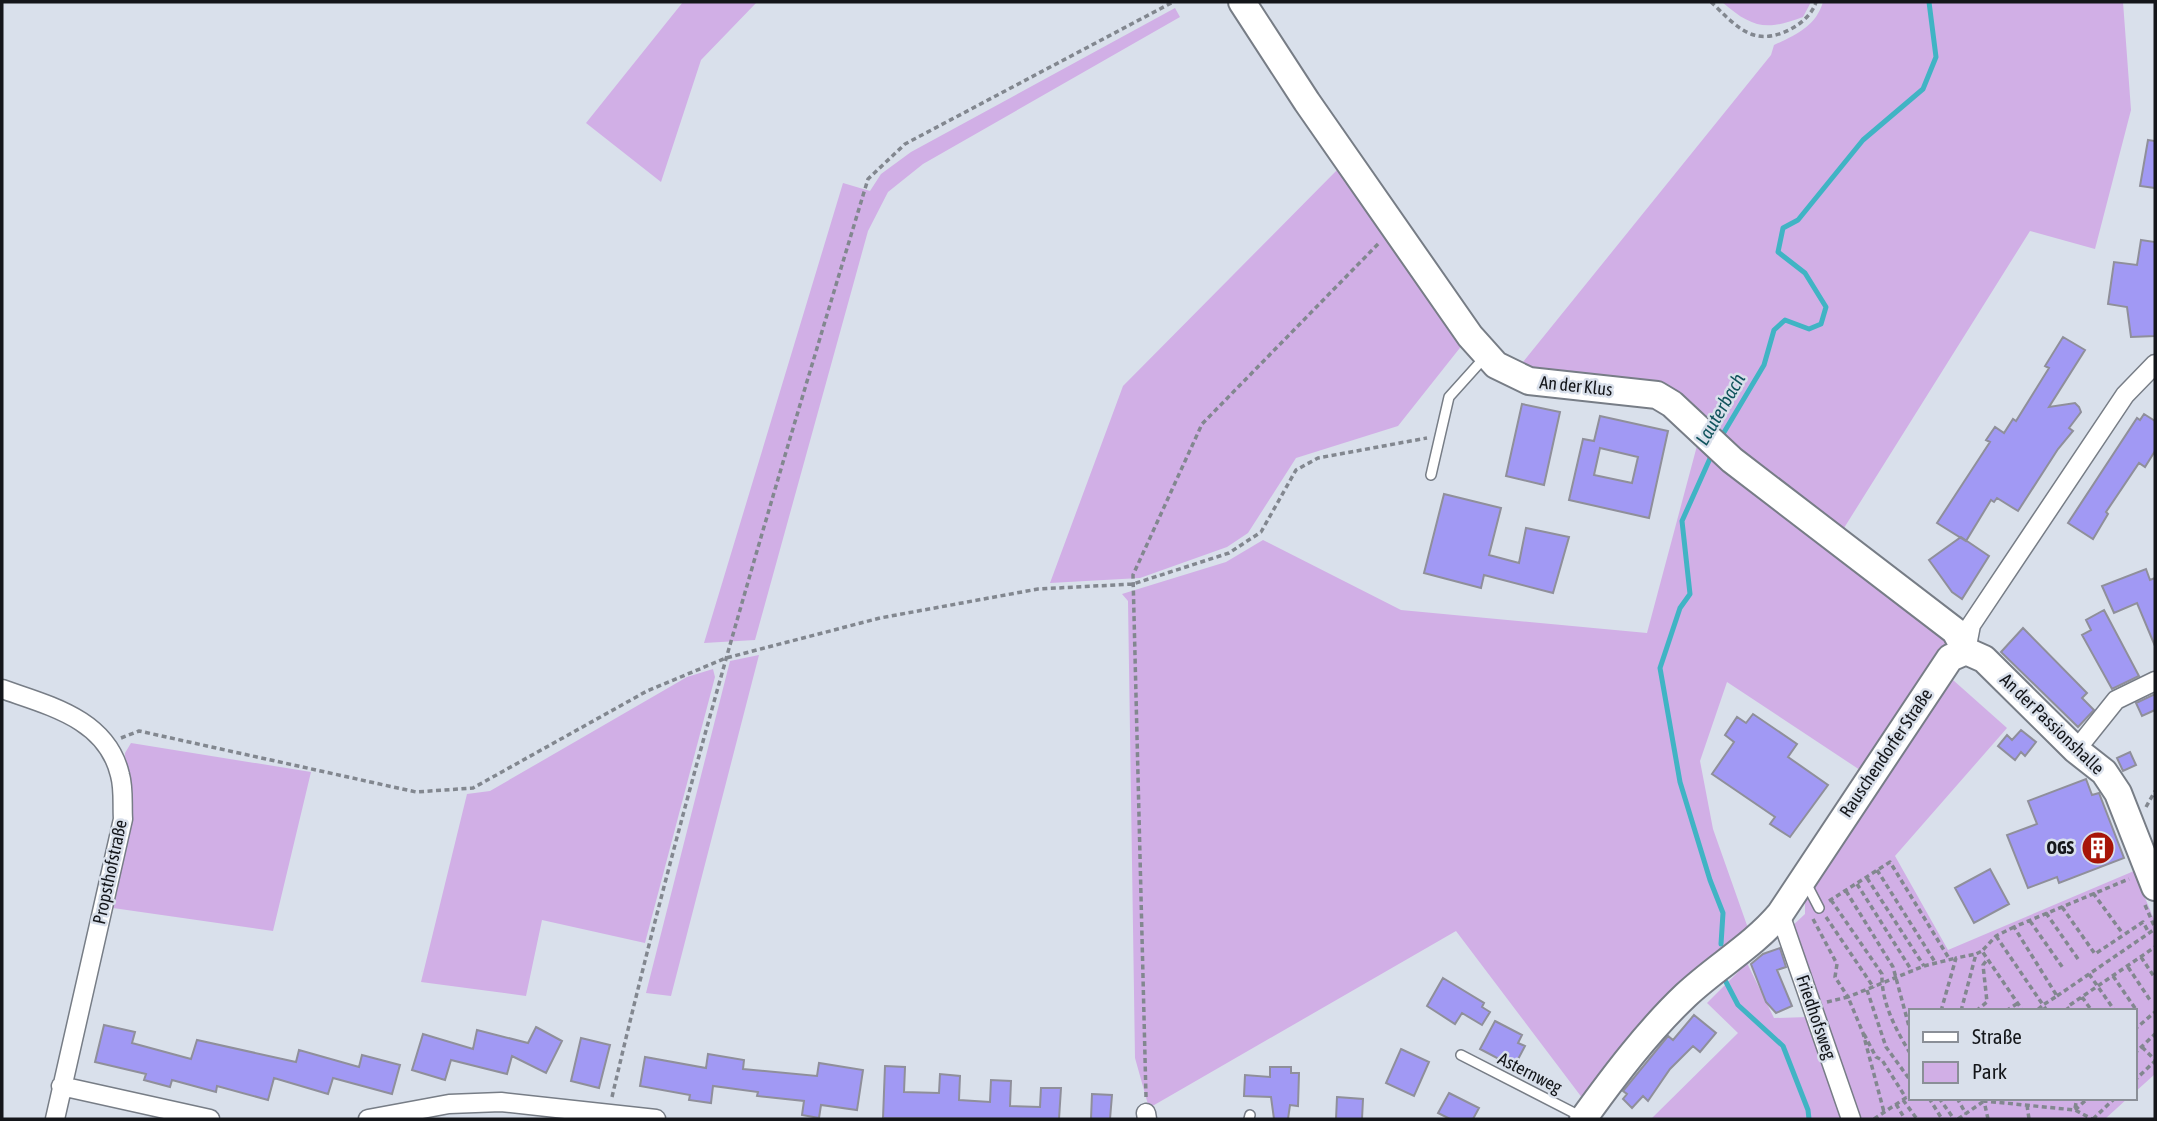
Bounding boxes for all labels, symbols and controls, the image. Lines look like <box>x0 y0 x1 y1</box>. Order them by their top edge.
water label: Lauterbach <box>1691 369 1749 449</box>
street label: An der Klus <box>1539 371 1614 400</box>
street label: An der Passionshalle <box>1996 669 2109 779</box>
street label: Rauschendorfer Straße <box>1835 684 1936 821</box>
street label: Propsthofstraße <box>88 818 131 926</box>
building icon: OGS <box>2079 829 2117 867</box>
place label: OGS <box>2046 837 2074 858</box>
street label: Friedhofsweg <box>1792 972 1841 1062</box>
legend <box>1909 1009 2136 1100</box>
text: Straße <box>1972 1024 2022 1048</box>
street label: Asternweg <box>1495 1048 1566 1098</box>
text: Park <box>1972 1059 2007 1083</box>

